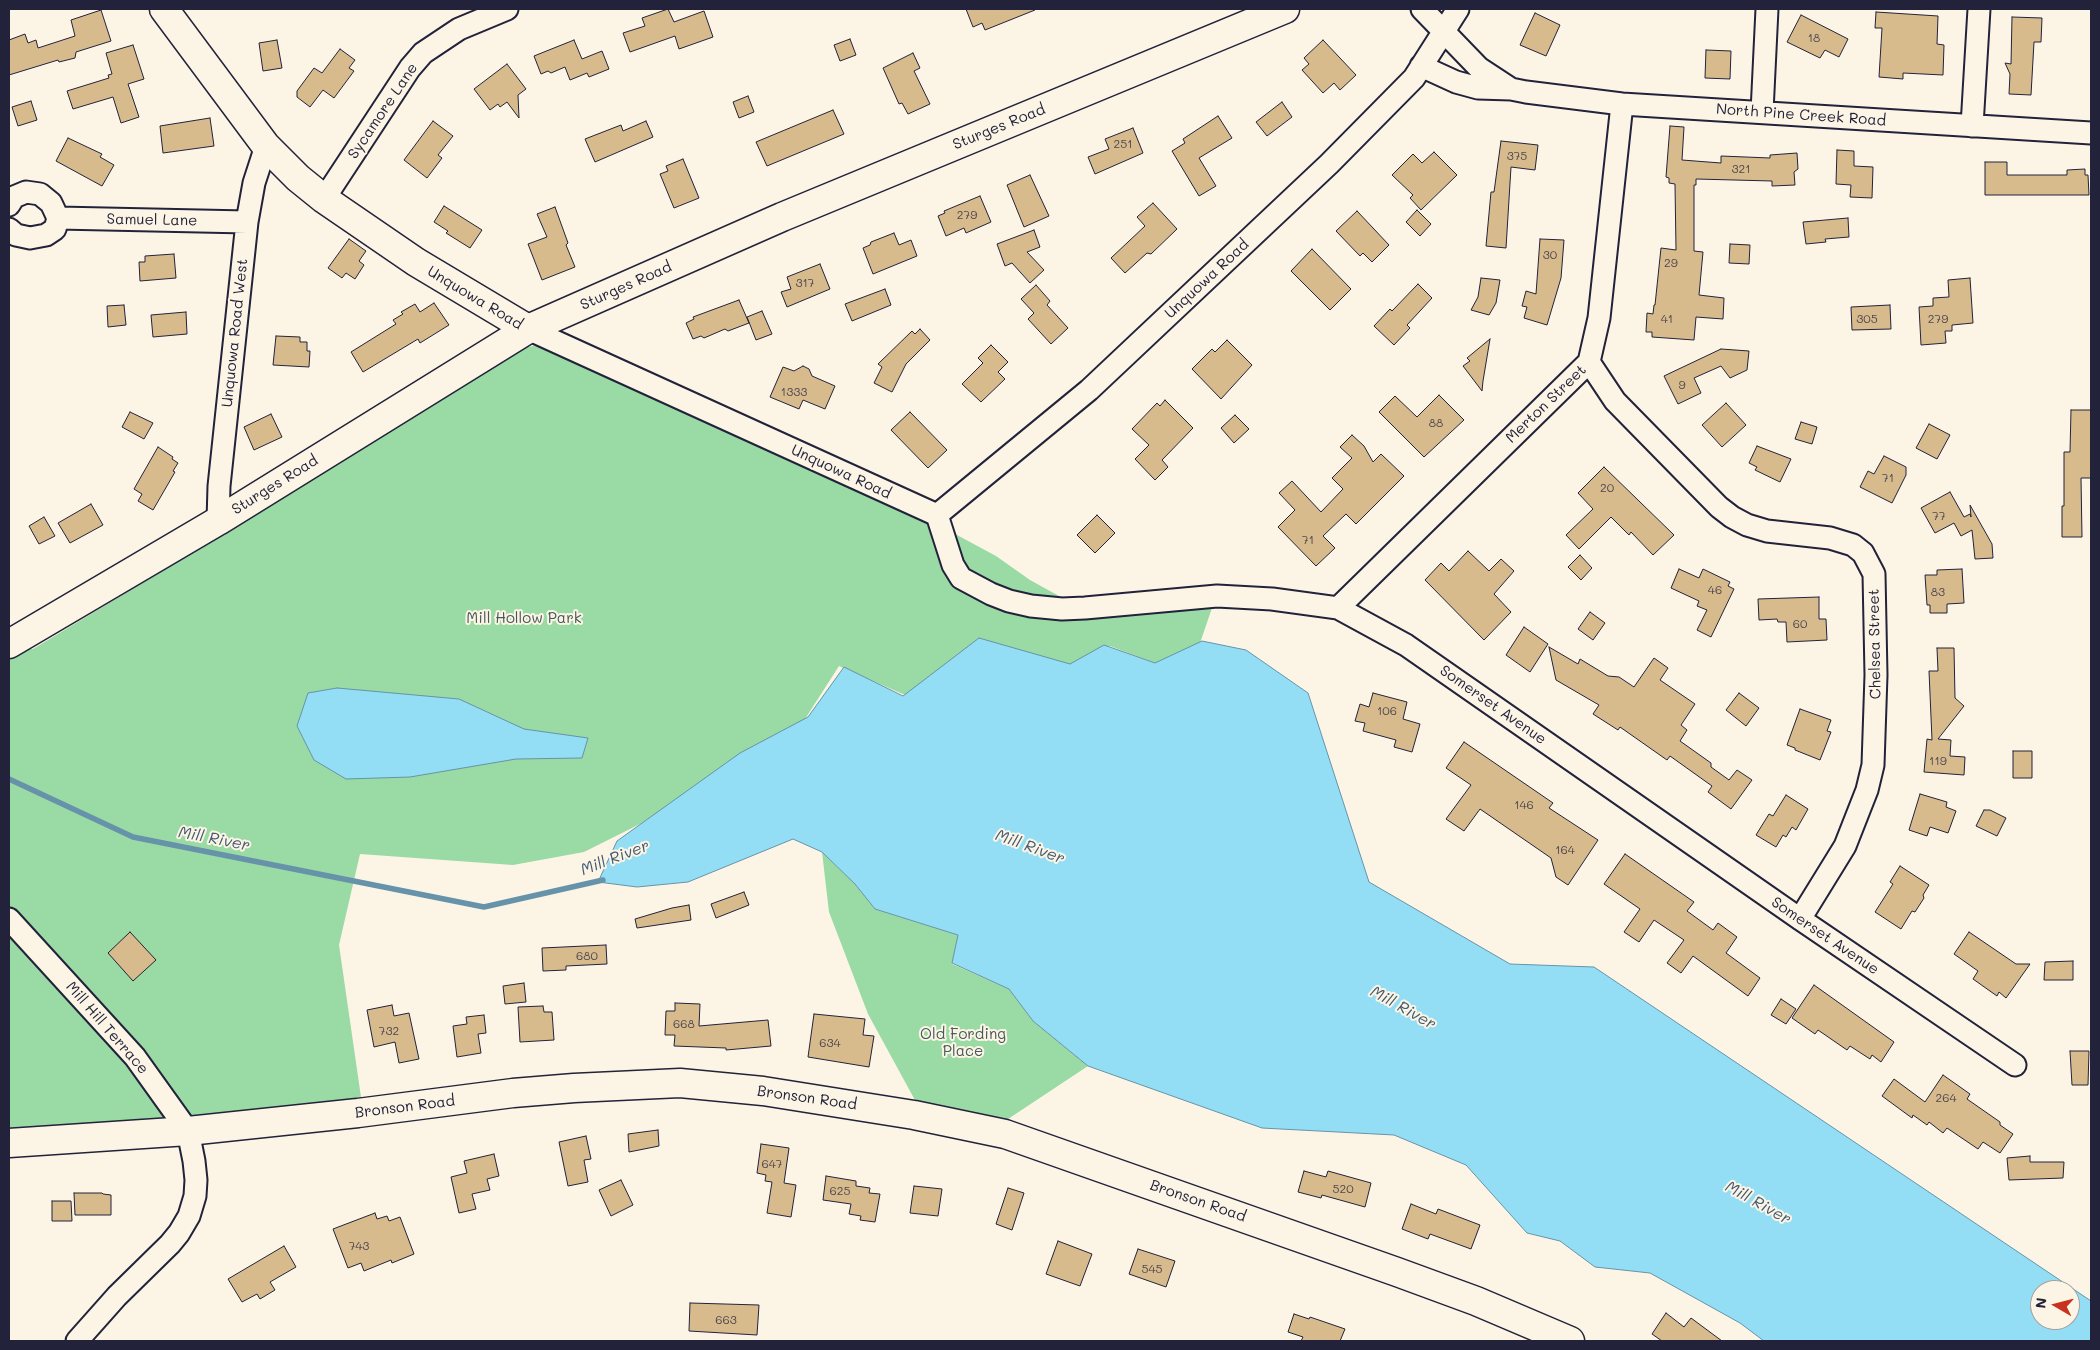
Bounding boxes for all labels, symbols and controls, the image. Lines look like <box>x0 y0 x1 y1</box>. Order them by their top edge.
house number: 18 <box>1808 31 1820 45</box>
street label: Sycamore Lane <box>344 60 422 162</box>
street label: Sturges Road <box>950 100 1048 154</box>
street label: North Pine Creek Road <box>1715 100 1887 130</box>
house number: 251 <box>1113 137 1133 151</box>
house number: 375 <box>1507 149 1527 163</box>
house number: 321 <box>1731 162 1751 176</box>
house number: 279 <box>957 208 977 222</box>
street label: Samuel Lane <box>107 210 197 230</box>
street label: Unquowa Road <box>1161 236 1253 322</box>
house number: 30 <box>1543 248 1557 262</box>
house number: 29 <box>1664 256 1678 270</box>
street label: Unquowa Road West <box>218 258 252 408</box>
street label: Sturges Road <box>577 258 675 314</box>
street label: Unquowa Road <box>424 262 526 334</box>
house number: 317 <box>795 276 815 290</box>
house number: 41 <box>1661 312 1673 326</box>
house number: 305 <box>1856 312 1878 326</box>
house number: 279 <box>1928 312 1948 326</box>
street label: Merton Street <box>1502 361 1590 447</box>
house number: 9 <box>1678 378 1686 392</box>
house number: 1333 <box>781 385 807 399</box>
house number: 88 <box>1429 416 1443 430</box>
street label: Unquowa Road <box>788 441 894 503</box>
street label: Sturges Road <box>229 451 321 519</box>
house number: 71 <box>1882 471 1894 485</box>
house number: 20 <box>1600 481 1614 495</box>
house number: 77 <box>1932 509 1946 523</box>
house number: 71 <box>1302 533 1314 547</box>
house number: 46 <box>1708 583 1722 597</box>
house number: 83 <box>1931 585 1945 599</box>
street label: Chelsea Street <box>1865 589 1885 699</box>
park label: Mill Hollow Park <box>466 609 582 627</box>
house number: 60 <box>1793 617 1807 631</box>
street label: Somerset Avenue <box>1436 661 1550 749</box>
house number: 106 <box>1377 704 1397 718</box>
house number: 119 <box>1929 754 1947 768</box>
house number: 146 <box>1514 798 1534 812</box>
water label: Mill River <box>177 823 251 855</box>
water label: Mill River <box>993 826 1067 868</box>
water label: Mill River <box>578 836 652 880</box>
house number: 164 <box>1555 843 1575 857</box>
street label: Somerset Avenue <box>1768 893 1882 979</box>
house number: 680 <box>576 949 598 963</box>
street label: Mill Hill Terrace <box>62 978 152 1078</box>
water label: Mill River <box>1367 982 1439 1034</box>
house number: 668 <box>673 1017 695 1031</box>
house number: 732 <box>379 1024 399 1038</box>
park label: Old Fording Place <box>920 1025 1006 1060</box>
house number: 634 <box>819 1036 841 1050</box>
street label: Bronson Road <box>756 1082 858 1114</box>
house number: 264 <box>1936 1091 1956 1105</box>
street label: Bronson Road <box>354 1092 456 1122</box>
house number: 647 <box>762 1157 782 1171</box>
street label: Bronson Road <box>1147 1176 1249 1226</box>
water label: Mill River <box>1722 1177 1794 1229</box>
house number: 520 <box>1332 1182 1354 1196</box>
house number: 625 <box>830 1184 850 1198</box>
house number: 743 <box>349 1239 369 1253</box>
house number: 545 <box>1141 1262 1163 1276</box>
north arrow <box>2030 1280 2080 1330</box>
text: N <box>2030 1296 2051 1310</box>
house number: 663 <box>715 1313 737 1327</box>

